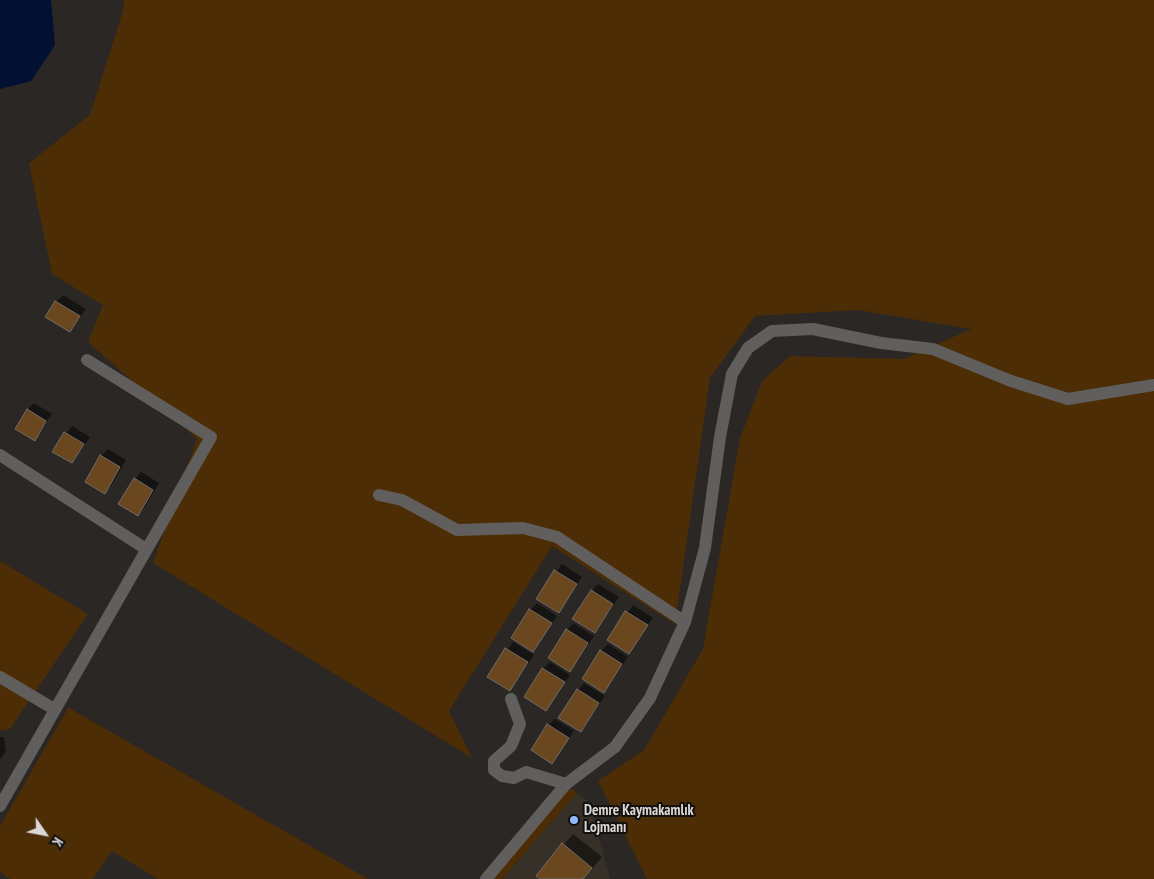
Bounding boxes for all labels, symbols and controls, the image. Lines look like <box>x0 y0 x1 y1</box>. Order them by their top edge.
place label: Demre Kaymakamlık Lojmanı <box>584 802 694 837</box>
north arrow <box>20 809 70 859</box>
marker: Demre Kaymakamlık Lojmanı <box>568 814 580 826</box>
text: K <box>48 834 67 850</box>

